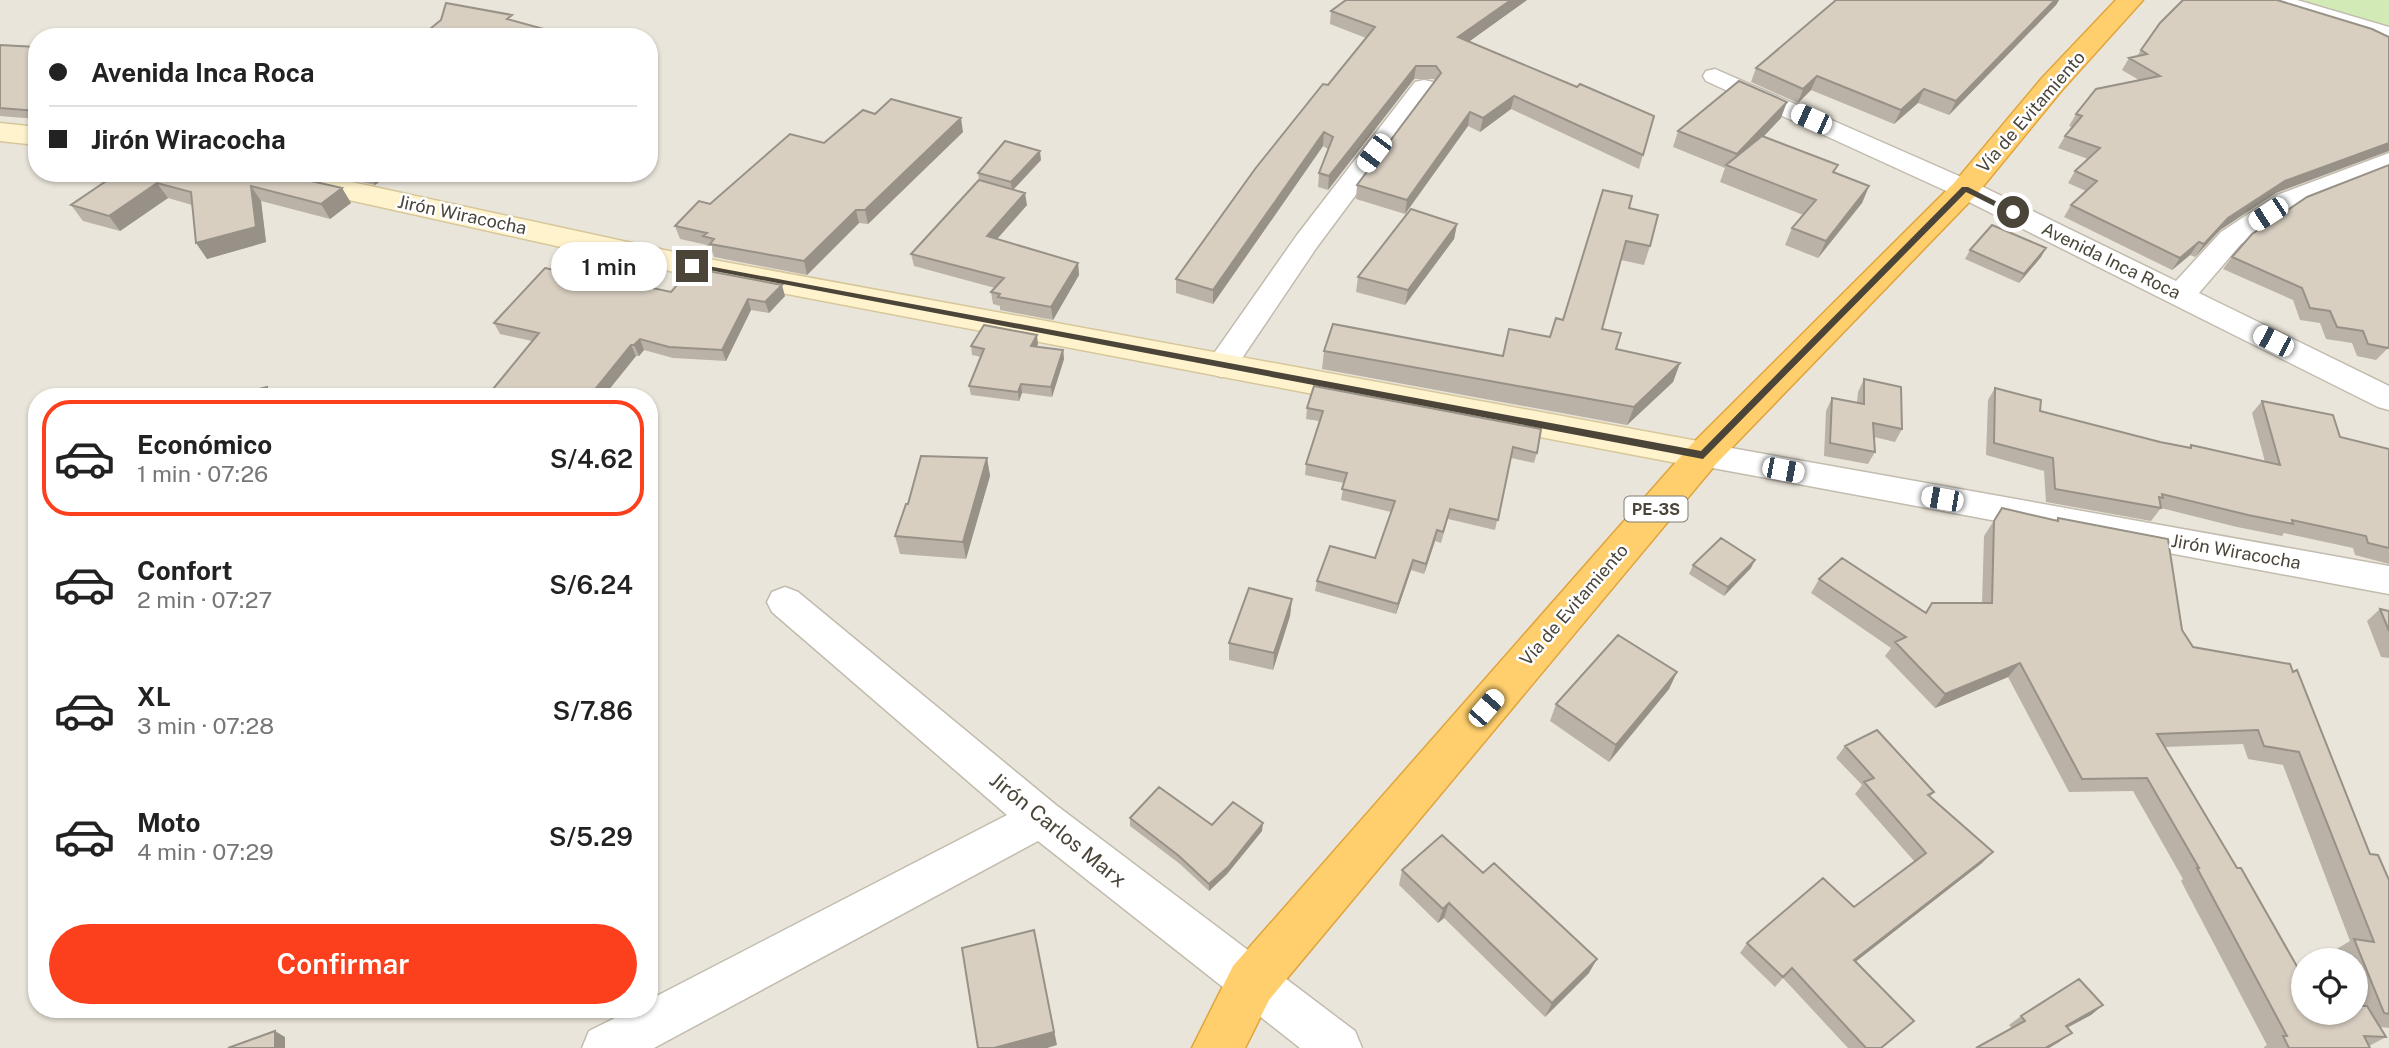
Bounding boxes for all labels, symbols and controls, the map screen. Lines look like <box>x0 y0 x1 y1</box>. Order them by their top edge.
street label: Vía de Evitamiento <box>1972 47 2089 177</box>
text: Avenida Inca Roca <box>91 57 315 88</box>
car <box>1788 101 1835 137</box>
text: Jirón Wiracocha <box>91 124 286 155</box>
car <box>1353 130 1396 176</box>
street label: Jirón Wiracocha <box>396 191 528 238</box>
car <box>2245 194 2292 234</box>
route start <box>1997 196 2029 228</box>
street label: Avenida Inca Roca <box>2038 218 2184 303</box>
callout: 1 min <box>552 242 668 290</box>
route end <box>676 250 708 282</box>
text: 1 min <box>582 253 636 280</box>
car <box>2250 322 2297 360</box>
icon: car <box>53 427 116 490</box>
text: Económico <box>137 429 272 460</box>
text: S/4.62 <box>550 443 633 474</box>
car <box>1761 456 1806 484</box>
text: 1 min · 07:26 <box>137 460 268 487</box>
car <box>1920 485 1965 513</box>
road number: PE-3S <box>1624 496 1688 522</box>
street label: Jirón Wiracocha <box>2170 530 2303 573</box>
street label: Vía de Evitamiento <box>1515 540 1632 670</box>
icon: car <box>53 553 116 616</box>
text: Confort <box>137 555 233 586</box>
text: S/6.24 <box>549 569 633 600</box>
text: 2 min · 07:27 <box>137 586 272 613</box>
icon: car <box>53 679 116 742</box>
text: XL <box>137 681 171 712</box>
car <box>1465 685 1508 731</box>
text: S/7.86 <box>553 695 633 726</box>
text: 3 min · 07:28 <box>137 712 274 739</box>
street label: Jirón Carlos Marx <box>985 767 1132 892</box>
icon: car <box>53 805 116 868</box>
text: Moto <box>137 807 200 838</box>
text: S/5.29 <box>549 821 633 852</box>
text: 4 min · 07:29 <box>137 838 274 865</box>
button: Confirmar <box>49 924 637 1004</box>
map controls <box>2291 948 2368 1025</box>
button: locate <box>2291 948 2368 1025</box>

